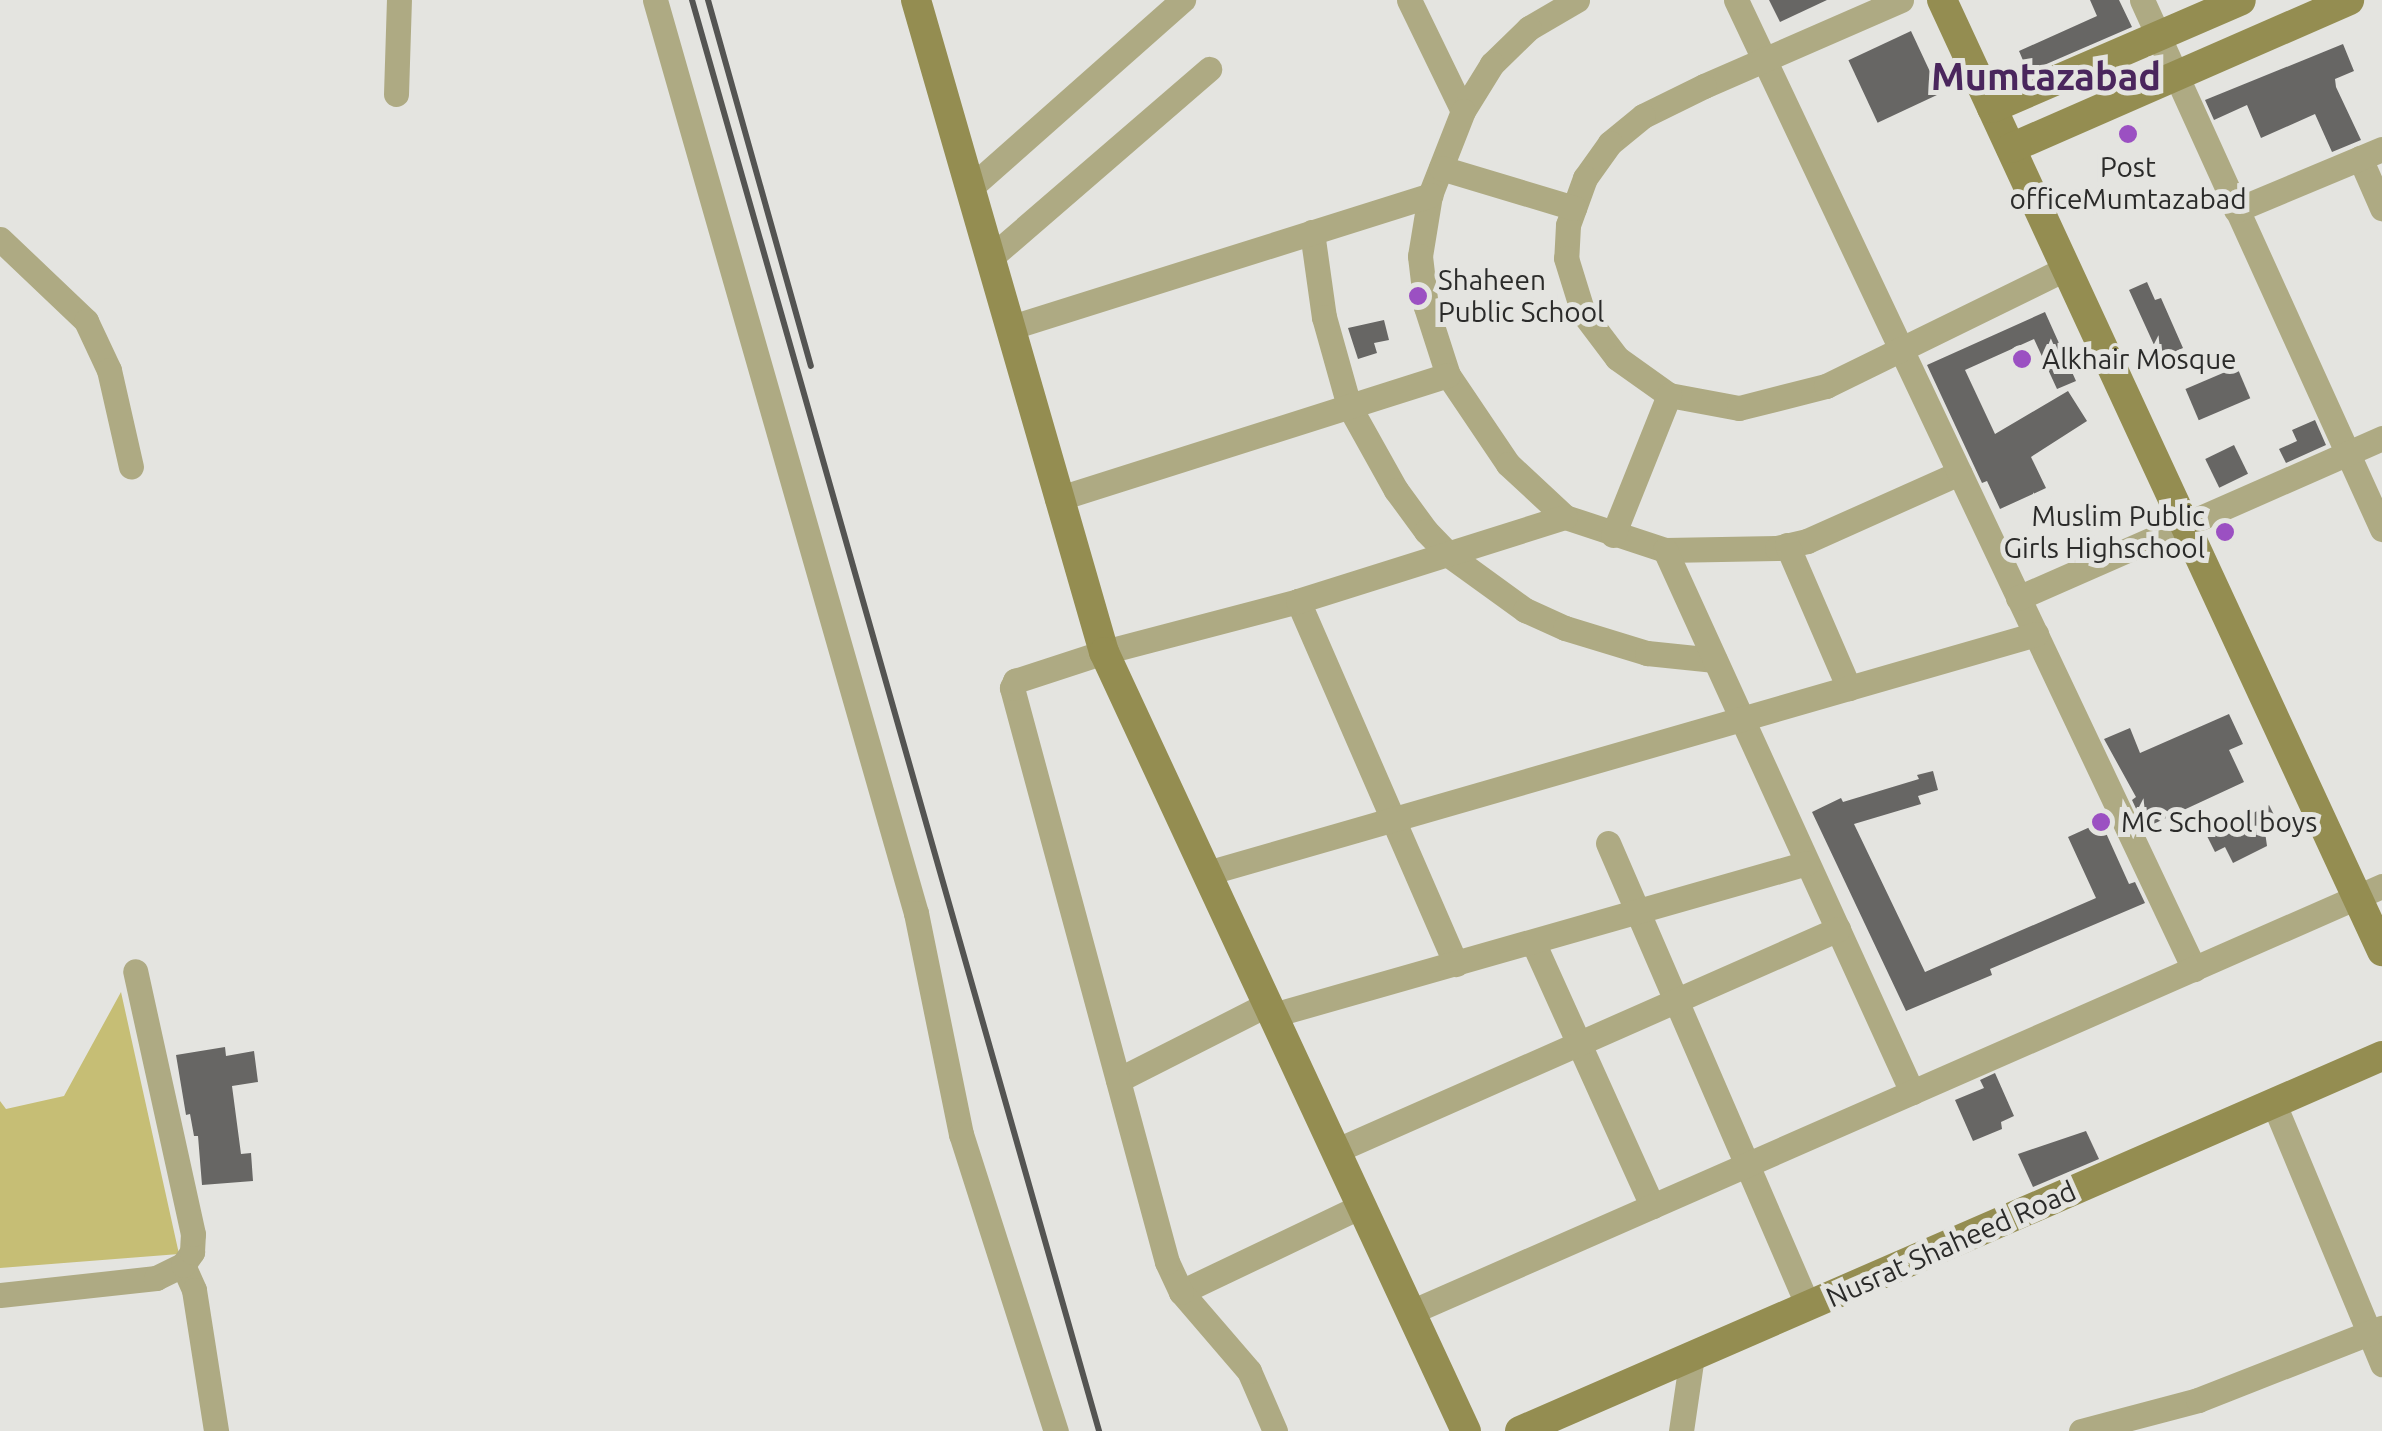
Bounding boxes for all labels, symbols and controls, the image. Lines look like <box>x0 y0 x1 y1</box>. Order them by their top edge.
district label: Mumtazabad <box>1931 54 2161 100</box>
marker: Post officeMumtazabad <box>2117 123 2139 145</box>
place label: Post officeMumtazabad <box>2009 150 2247 216</box>
place label: Shaheen Public School <box>1438 263 1604 329</box>
marker: Shaheen Public School <box>1407 285 1429 307</box>
place label: Alkhair Mosque <box>2042 342 2237 376</box>
marker: Alkhair Mosque <box>2011 348 2033 370</box>
place label: Muslim Public Girls Highschool <box>2003 499 2205 565</box>
marker: Muslim Public Girls Highschool <box>2214 521 2236 543</box>
place label: MC School boys <box>2121 805 2317 839</box>
marker: MC School boys <box>2090 811 2112 833</box>
street label: Nusrat Shaheed Road <box>1821 1174 2081 1314</box>

